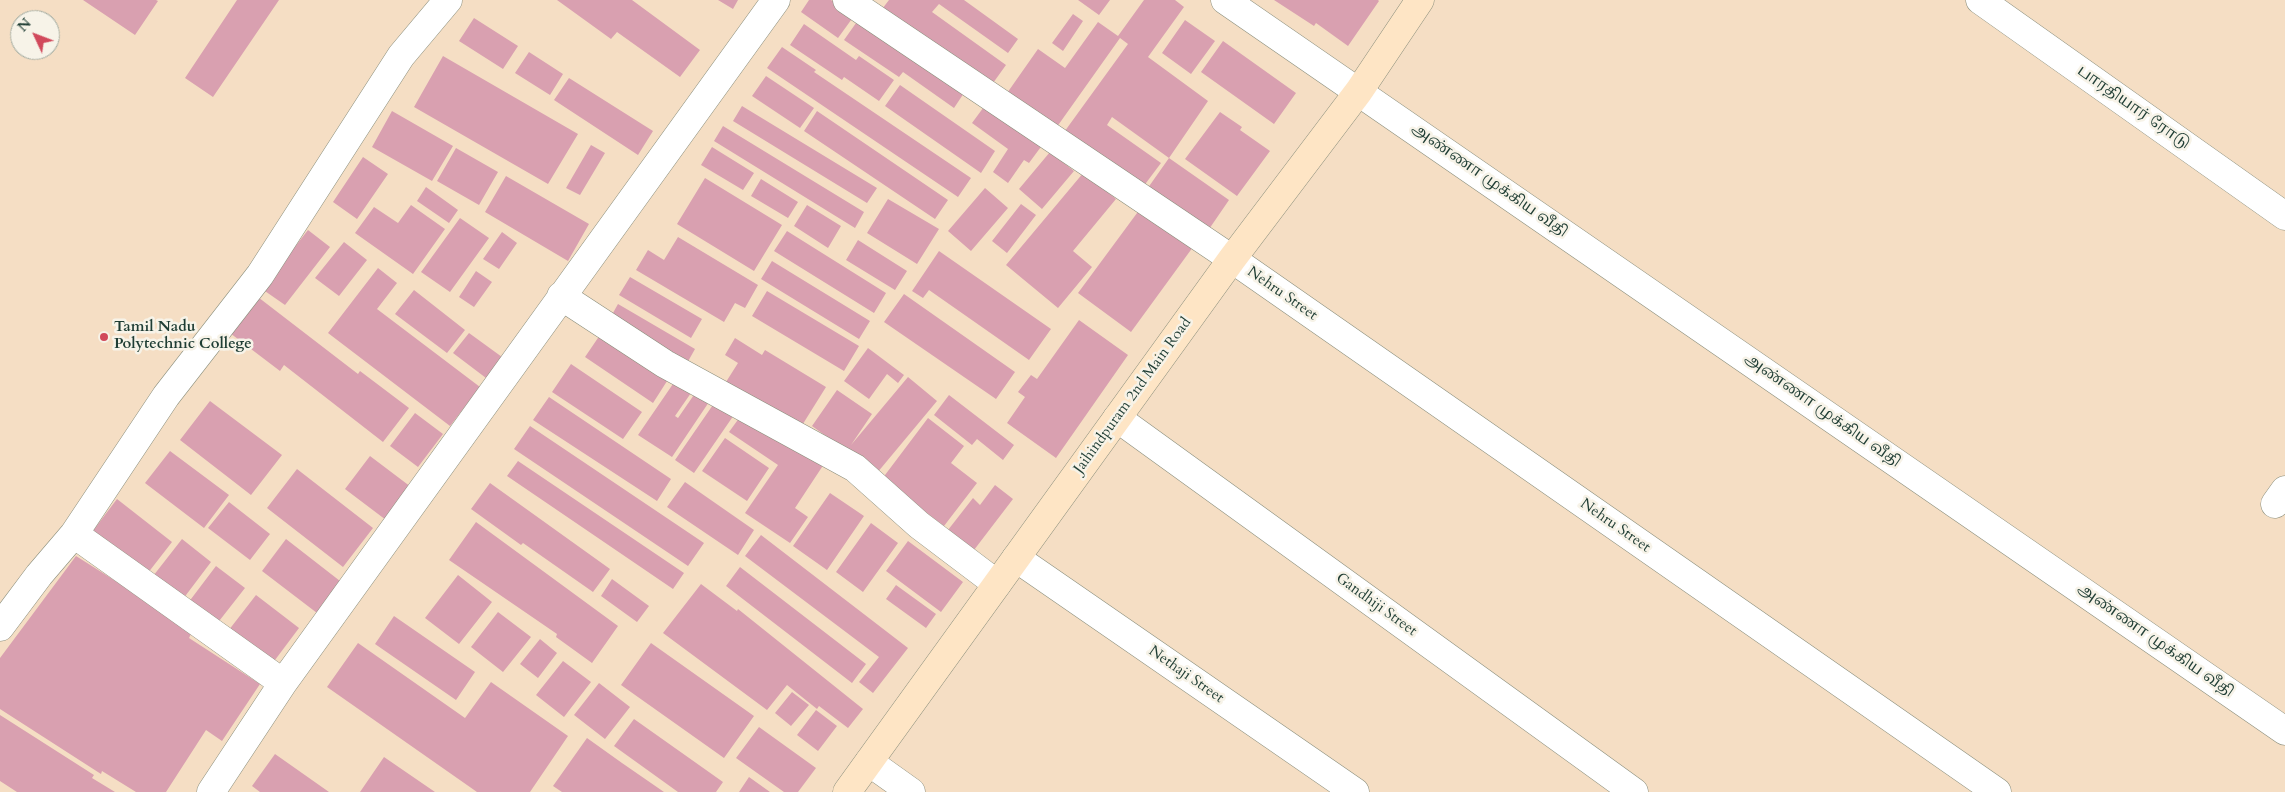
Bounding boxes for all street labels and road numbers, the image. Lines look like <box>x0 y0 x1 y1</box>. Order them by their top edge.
street label: பாரதியார் ரோடு <box>2073 62 2193 154</box>
street label: அண்ணா முக்கிய வீதி <box>1407 120 1571 242</box>
street label: Nehru Street <box>1243 263 1321 325</box>
street label: Jaihindpuram 2nd Main Road <box>1070 315 1196 477</box>
street label: அண்ணா முக்கிய வீதி <box>1740 350 1904 472</box>
street label: Nehru Street <box>1576 495 1654 557</box>
street label: Gandhiji Street <box>1332 570 1420 640</box>
street label: அண்ணா முக்கிய வீதி <box>2073 580 2237 702</box>
street label: Nethaji Street <box>1145 642 1227 708</box>

